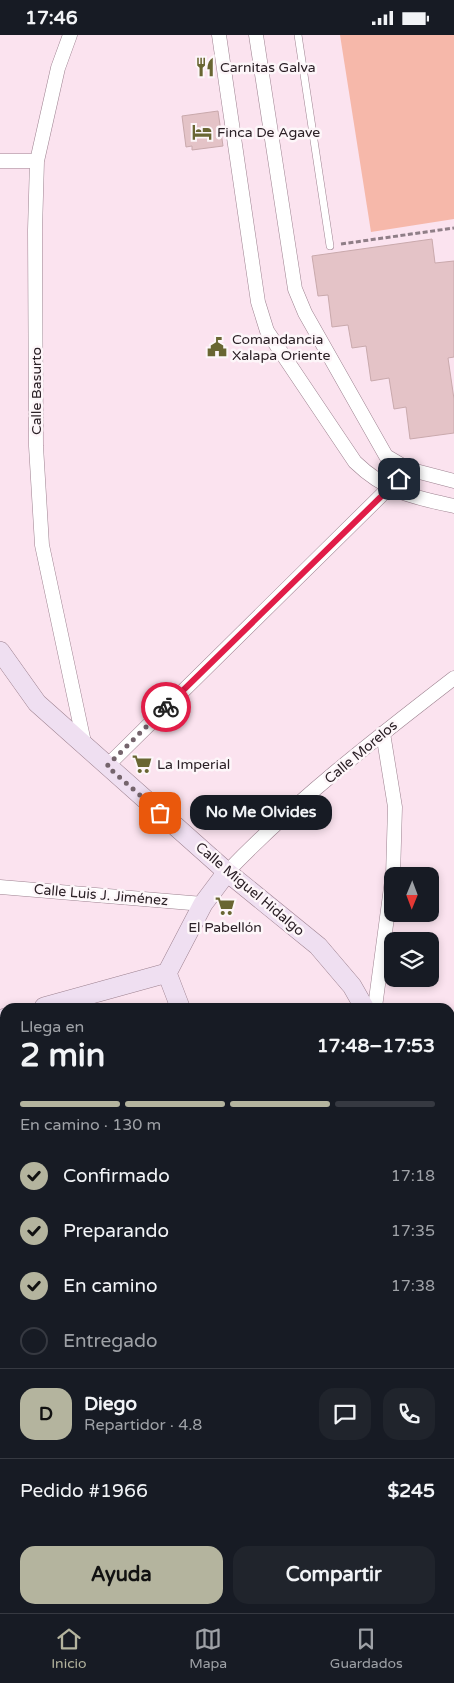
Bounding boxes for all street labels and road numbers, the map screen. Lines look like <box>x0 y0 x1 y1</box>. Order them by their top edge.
street label: Calle Basurto <box>28 347 45 435</box>
street label: Calle Morelos <box>321 716 401 787</box>
street label: Calle Miguel Hidalgo <box>192 838 308 940</box>
street label: Calle Luis J. Jiménez <box>33 881 169 909</box>

